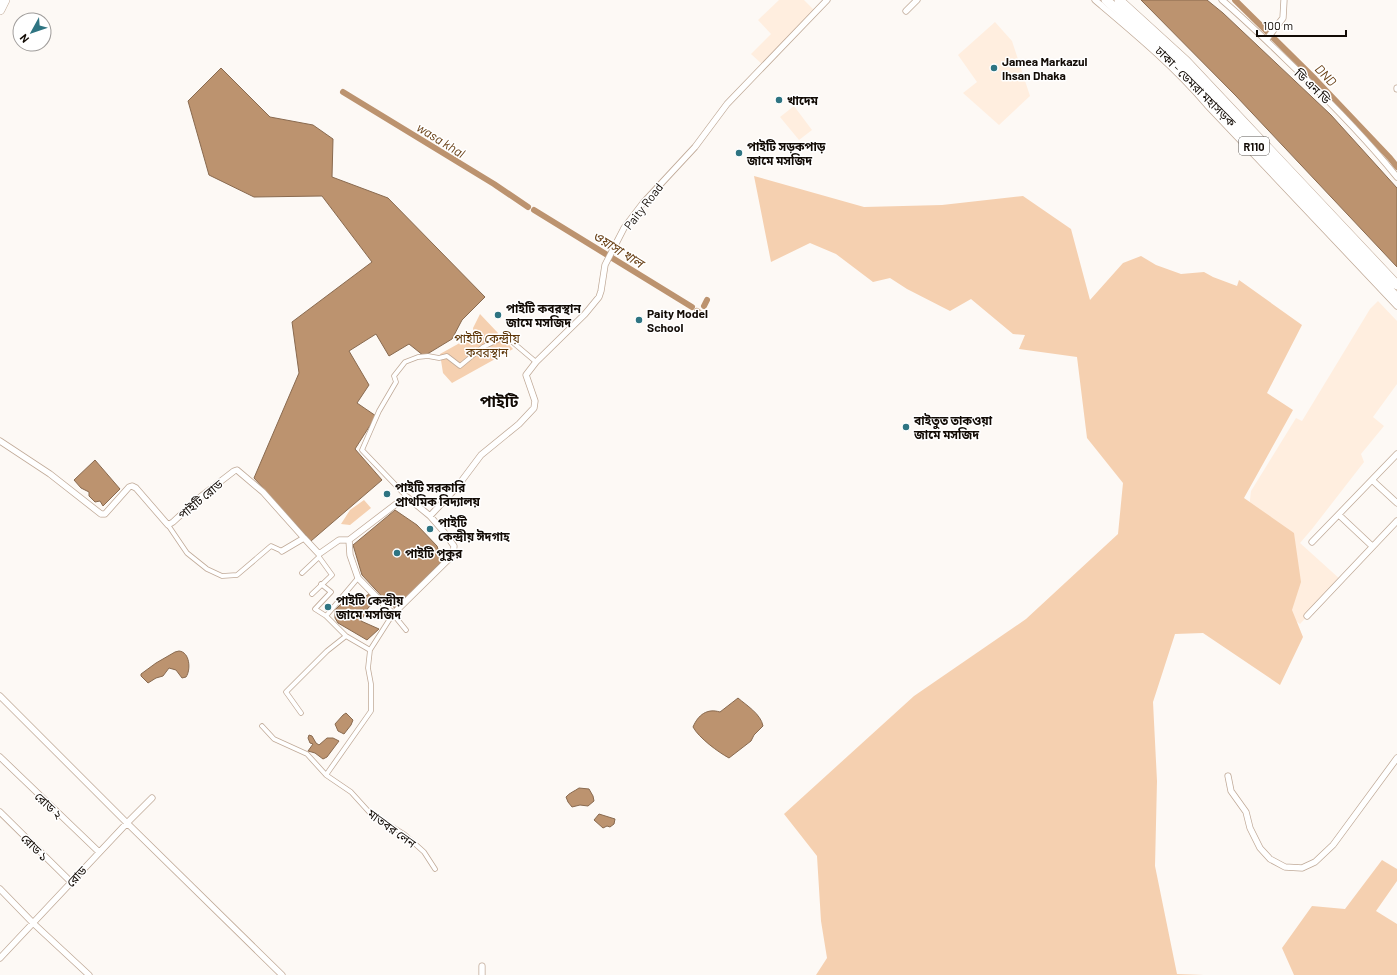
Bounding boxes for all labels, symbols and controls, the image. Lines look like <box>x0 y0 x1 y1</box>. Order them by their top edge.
north arrow <box>12 12 52 52</box>
scale bar <box>1257 12 1346 38</box>
text: 100 m <box>1263 18 1293 32</box>
text: N <box>17 32 31 46</box>
street label: ঢাকা - ডেমরা মহাসড়ক <box>1152 42 1239 130</box>
place label: Jamea Markazul Ihsan Dhaka <box>1002 54 1088 82</box>
water label: DND <box>1312 61 1340 89</box>
marker: Jamea Markazul Ihsan Dhaka <box>989 63 999 73</box>
street label: ডি এন ডি <box>1291 65 1334 107</box>
place label: খাদেম <box>787 93 819 107</box>
marker: খাদেম <box>774 95 784 105</box>
water label: wasa khal <box>414 119 468 161</box>
road number: R110 <box>1239 137 1269 155</box>
place label: পাইটি সড়কপাড় জামে মসজিদ <box>746 139 826 167</box>
marker: পাইটি সড়কপাড় জামে মসজিদ <box>734 148 744 158</box>
street label: Paity Road <box>621 180 665 232</box>
water label: ওয়াসা খাল <box>590 227 648 272</box>
place label: পাইটি কবরস্থান জামে মসজিদ <box>505 301 581 329</box>
place label: Paity Model School <box>647 306 708 334</box>
marker: পাইটি কবরস্থান জামে মসজিদ <box>493 310 503 320</box>
marker: Paity Model School <box>634 315 644 325</box>
park label: পাইটি কেন্দ্রীয় কবরস্থান <box>454 331 520 360</box>
district label: পাইটি <box>480 391 519 410</box>
place label: বাইতুত তাকওয়া জামে মসজিদ <box>913 413 993 441</box>
marker: বাইতুত তাকওয়া জামে মসজিদ <box>901 422 911 432</box>
street label: পাইটি রোড <box>175 476 225 522</box>
place label: পাইটি সরকারি প্রাথমিক বিদ্যালয় <box>395 480 481 508</box>
marker: পাইটি সরকারি প্রাথমিক বিদ্যালয় <box>382 489 392 499</box>
place label: পাইটি কেন্দ্রীয় ঈদগাহ <box>438 515 510 543</box>
marker: পাইটি কেন্দ্রীয় ঈদগাহ <box>425 524 435 534</box>
place label: পাইটি পুকুর <box>405 546 463 562</box>
marker: পাইটি পুকুর <box>392 548 402 558</box>
place label: পাইটি কেন্দ্রীয় জামে মসজিদ <box>335 593 404 621</box>
marker: পাইটি কেন্দ্রীয় জামে মসজিদ <box>323 602 333 612</box>
street label: রোড ২ <box>32 789 66 821</box>
street label: মাতবর লেন <box>364 805 419 851</box>
street label: রোড ১ <box>18 830 52 864</box>
street label: রোড <box>63 862 89 889</box>

